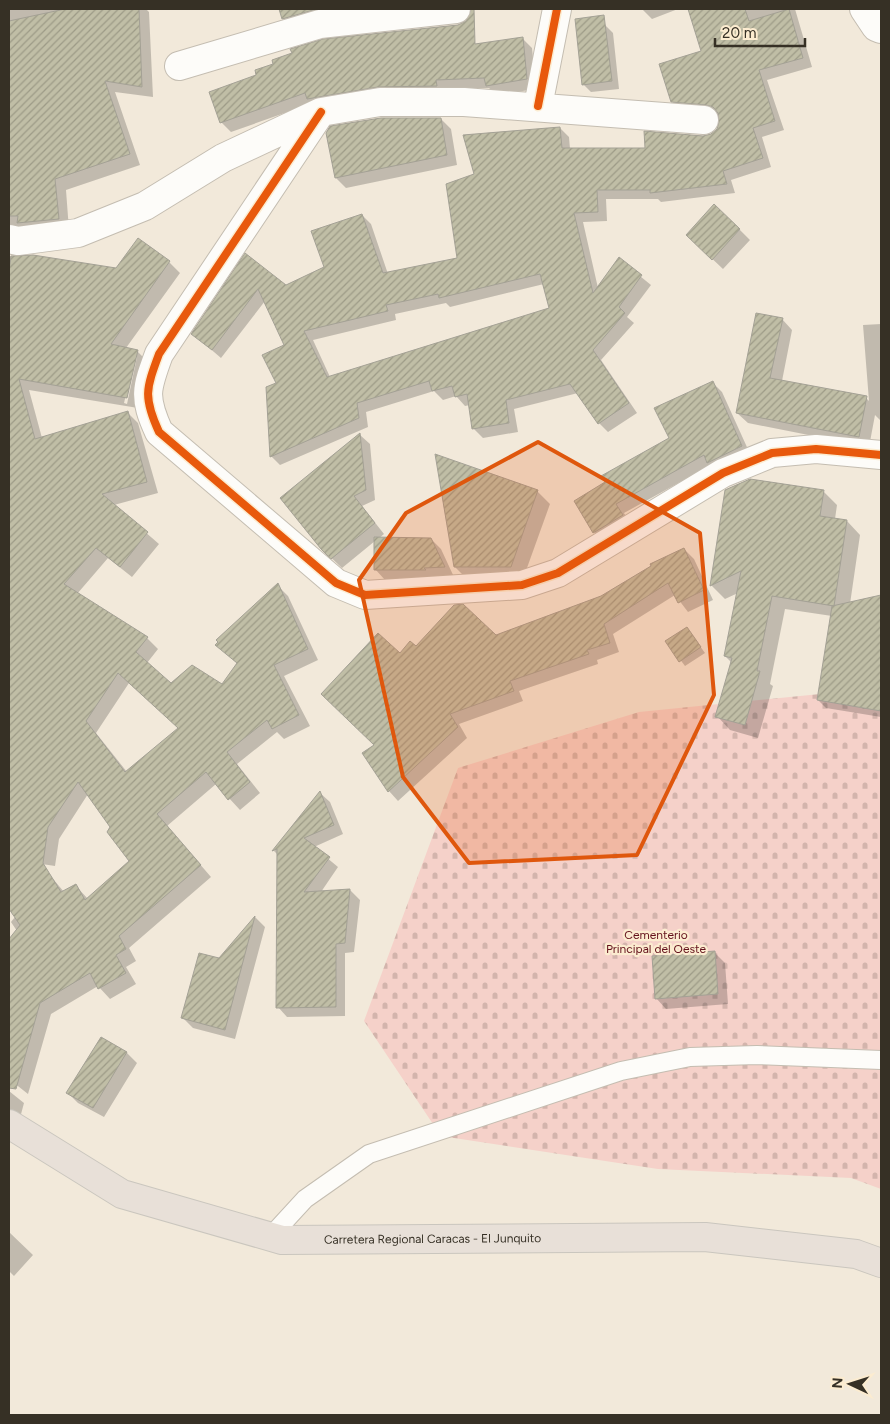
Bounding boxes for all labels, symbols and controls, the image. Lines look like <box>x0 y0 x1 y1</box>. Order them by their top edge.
scale bar <box>715 15 805 47</box>
text: 20 m <box>722 24 756 42</box>
park label: Cementerio Principal del Oeste <box>606 928 707 956</box>
street label: Carretera Regional Caracas - El Junquito <box>324 1231 541 1247</box>
north arrow <box>825 1359 875 1409</box>
text: N <box>829 1377 846 1389</box>

